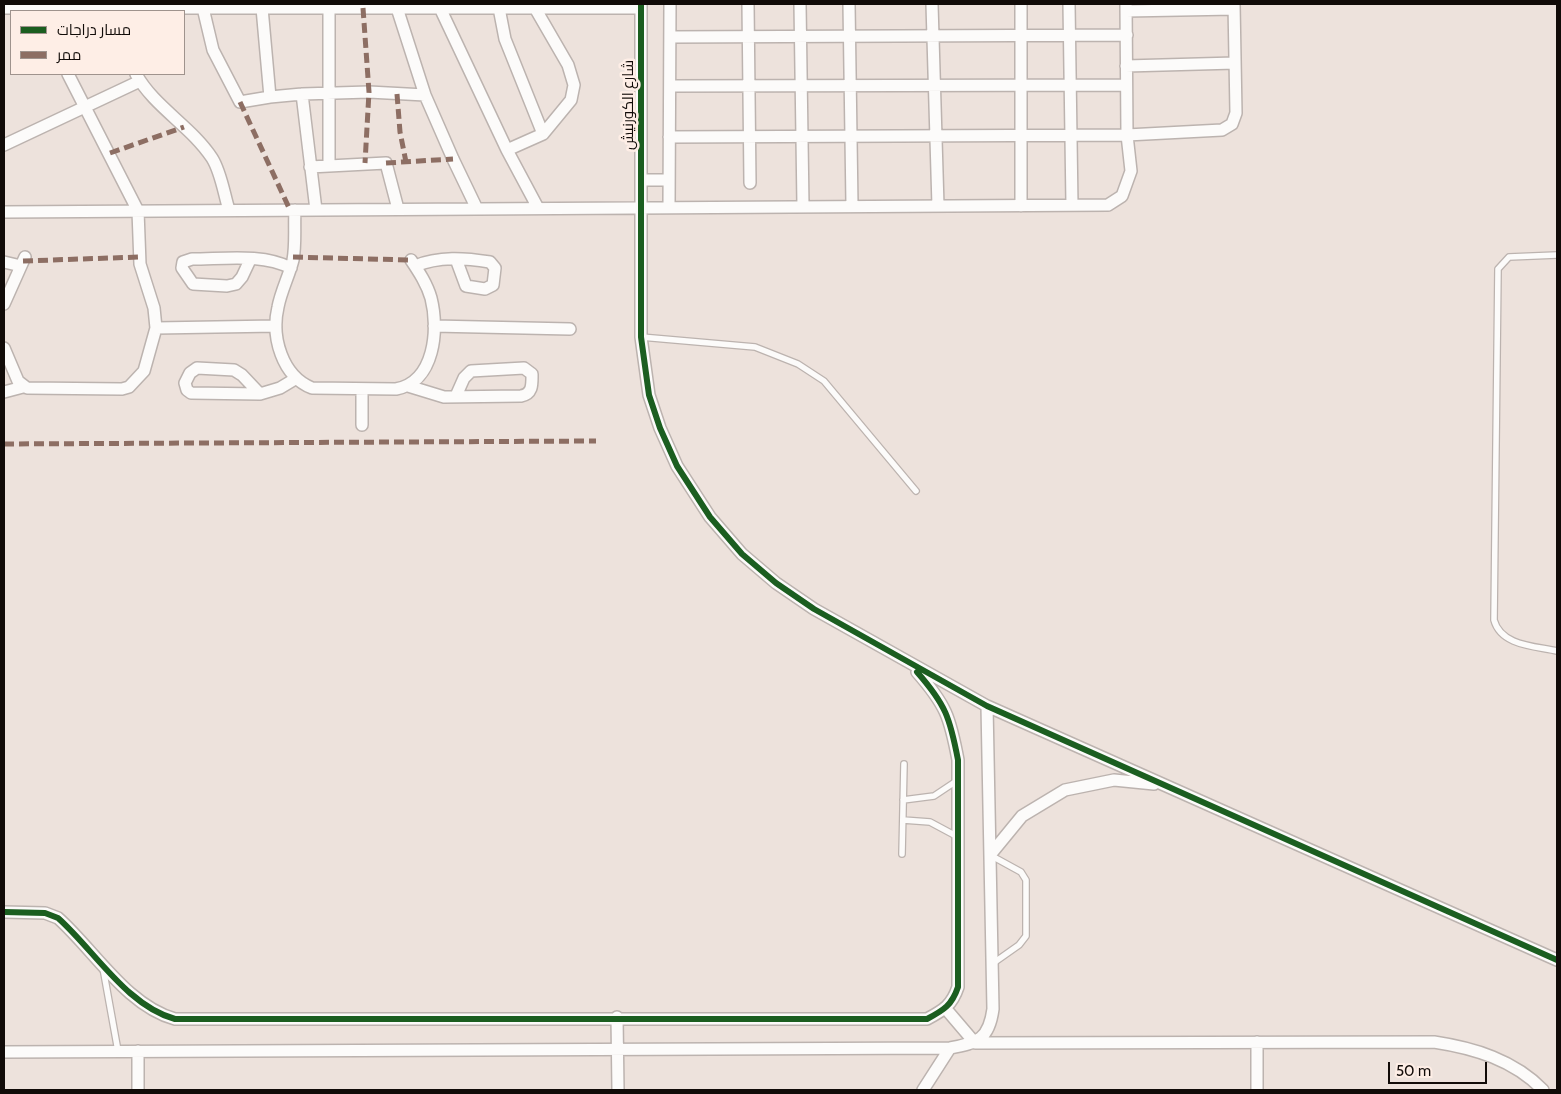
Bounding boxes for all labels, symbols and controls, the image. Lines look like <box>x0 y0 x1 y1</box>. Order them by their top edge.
legend <box>10 10 185 75</box>
text: مسار دراجات <box>57 21 131 39</box>
text: ممر <box>57 46 81 64</box>
street label: شارع الكورنيش <box>620 60 638 150</box>
scale bar <box>1391 1052 1490 1084</box>
text: 50 m <box>1396 1062 1431 1080</box>

